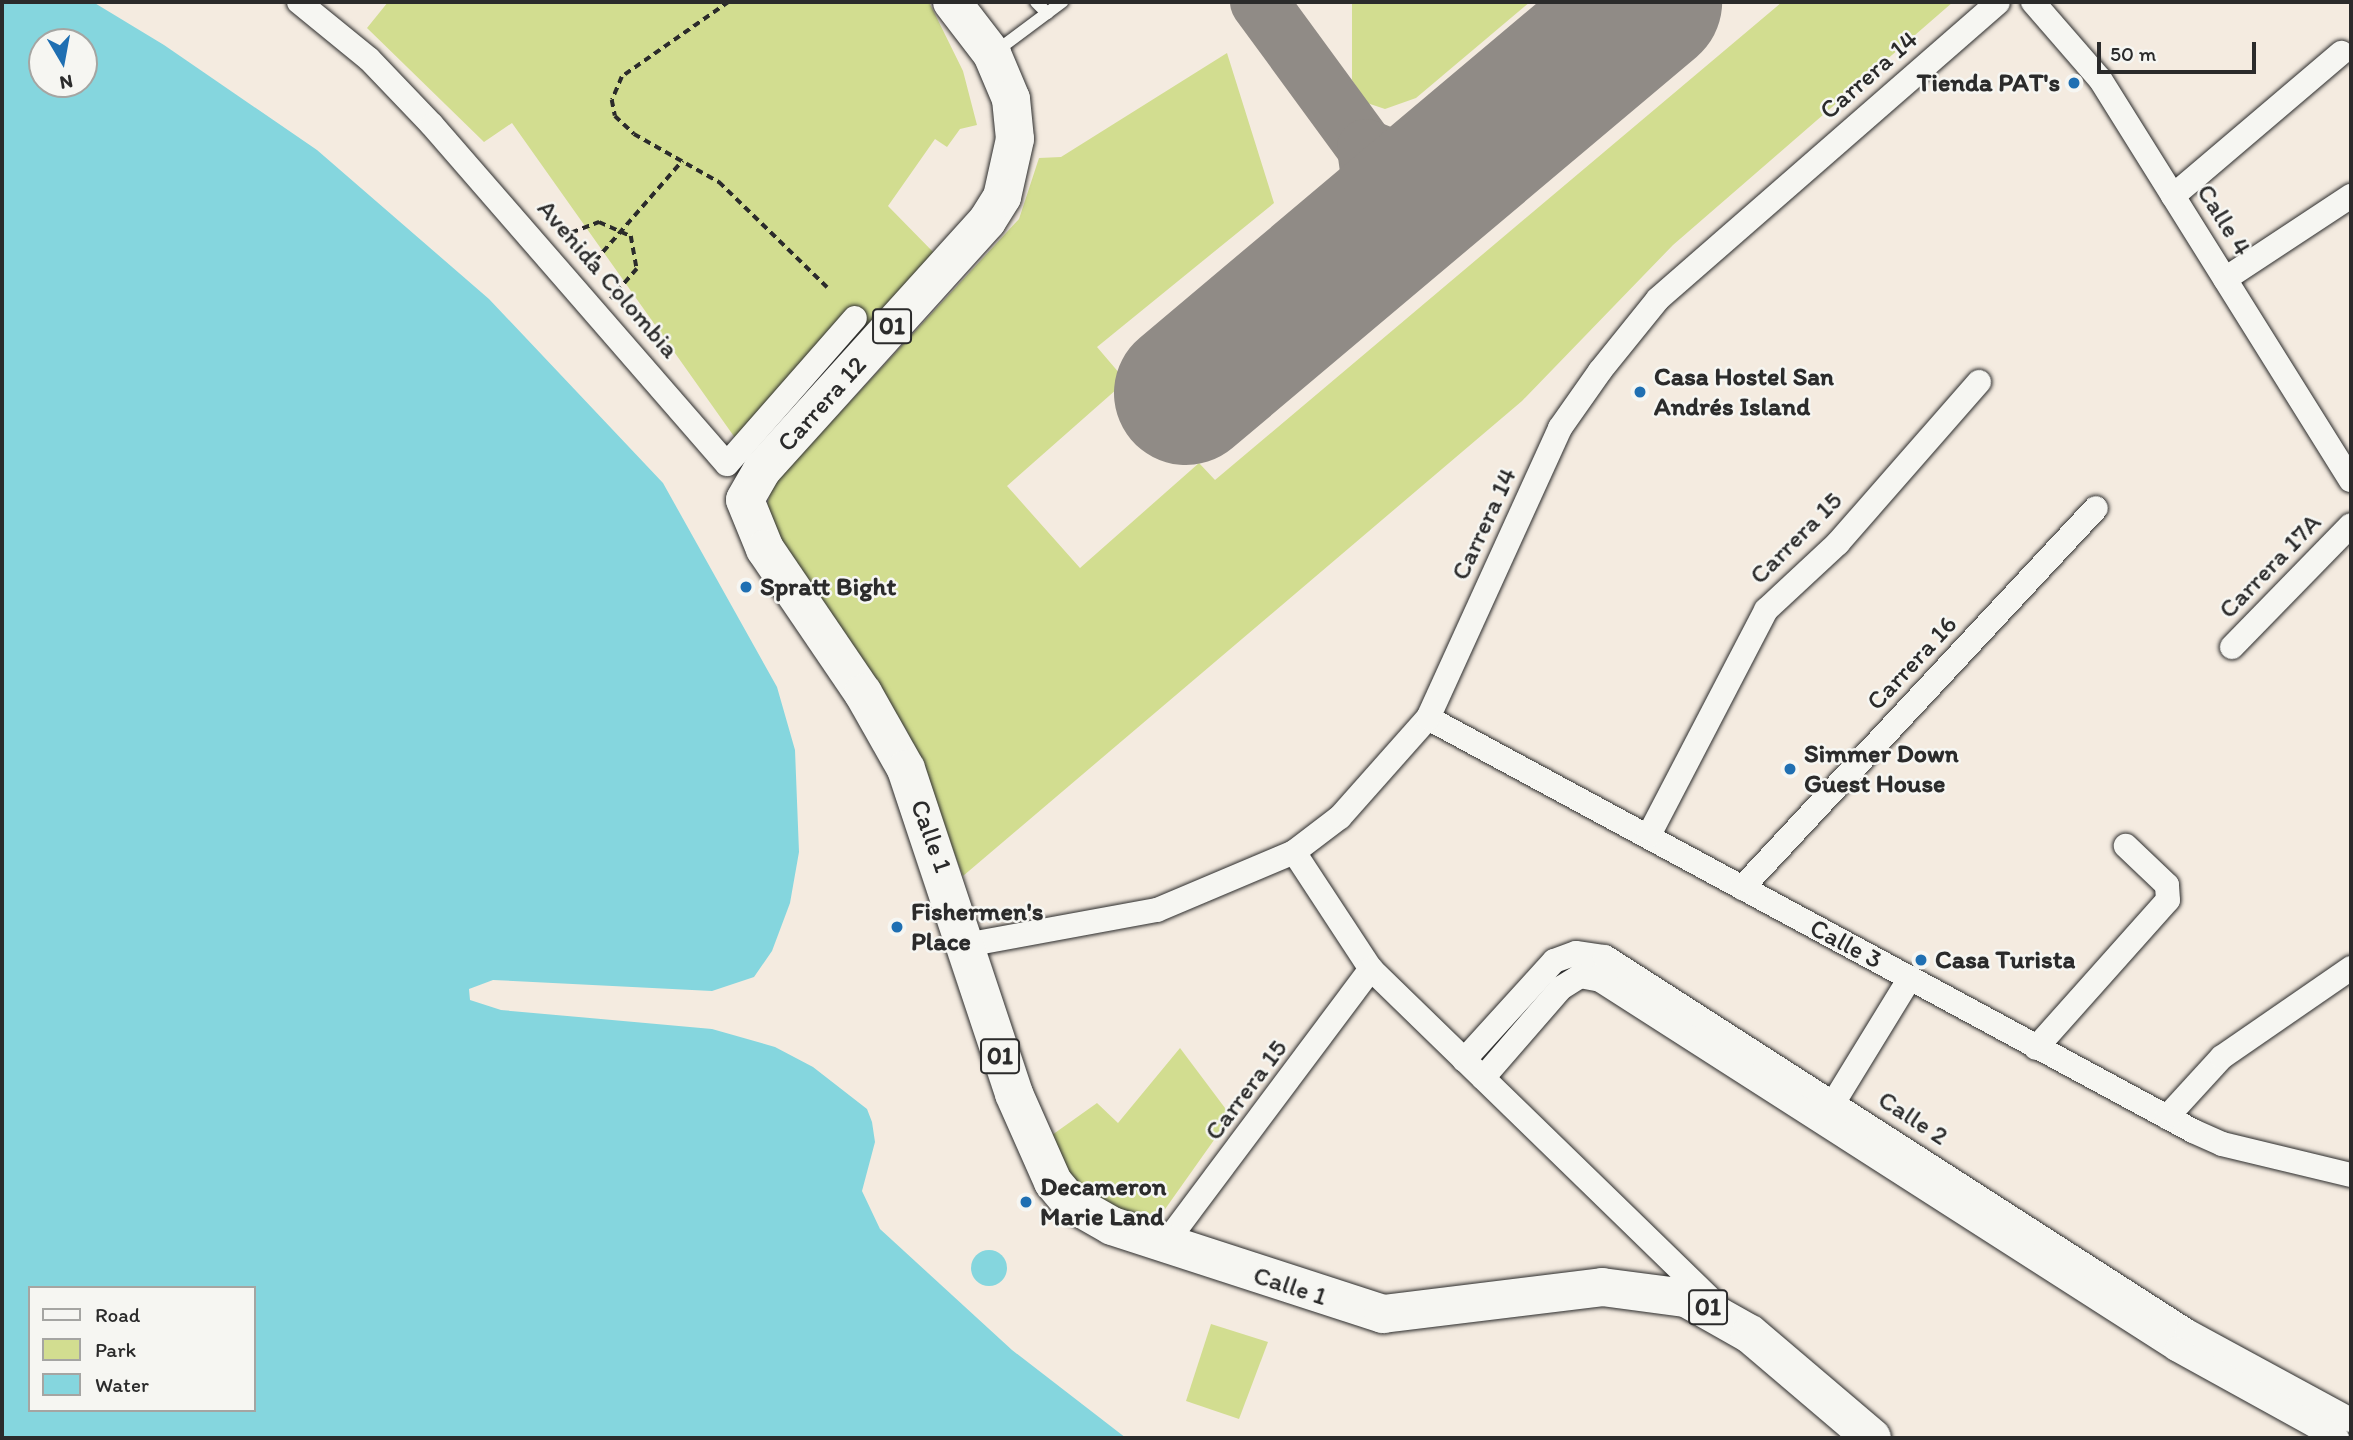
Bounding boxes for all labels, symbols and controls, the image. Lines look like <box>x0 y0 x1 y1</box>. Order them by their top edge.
street label: Carrera 14 <box>1813 24 1925 126</box>
north arrow <box>28 28 98 98</box>
scale bar <box>2101 28 2260 72</box>
text: 50 m <box>2110 41 2156 66</box>
place label: Tienda PAT's <box>1917 67 2060 99</box>
text: N <box>58 70 75 95</box>
marker: Tienda PAT's <box>2066 75 2082 91</box>
street label: Calle 4 <box>2190 178 2258 262</box>
street label: Avenida Colombia <box>531 193 685 365</box>
road number: 01 <box>871 306 913 346</box>
street label: Carrera 12 <box>771 350 873 458</box>
place label: Casa Hostel San Andrés Island <box>1654 361 1835 422</box>
marker: Casa Hostel San Andrés Island <box>1632 384 1648 400</box>
street label: Carrera 14 <box>1444 463 1524 585</box>
street label: Carrera 15 <box>1743 485 1849 591</box>
street label: Carrera 17A <box>2212 507 2328 625</box>
place label: Spratt Bight <box>760 571 896 603</box>
marker: Spratt Bight <box>738 579 754 595</box>
street label: Carrera 16 <box>1860 609 1964 717</box>
place label: Simmer Down Guest House <box>1804 738 1959 800</box>
marker: Simmer Down Guest House <box>1782 761 1798 777</box>
street label: Calle 1 <box>903 795 959 877</box>
place label: Fishermen's Place <box>911 896 1043 958</box>
street label: Calle 3 <box>1805 912 1887 976</box>
marker: Fishermen's Place <box>889 919 905 935</box>
place label: Casa Turista <box>1935 944 2074 976</box>
marker: Casa Turista <box>1913 952 1929 968</box>
street label: Carrera 15 <box>1198 1033 1294 1147</box>
road number: 01 <box>979 1036 1021 1076</box>
street label: Calle 2 <box>1872 1084 1954 1152</box>
place label: Decameron Marie Land <box>1040 1171 1166 1232</box>
marker: Decameron Marie Land <box>1018 1194 1034 1210</box>
street label: Calle 1 <box>1249 1260 1331 1312</box>
legend <box>28 1286 256 1412</box>
road number: 01 <box>1687 1287 1729 1328</box>
text: Road <box>95 1302 140 1327</box>
text: Park <box>95 1337 136 1362</box>
text: Water <box>95 1372 149 1397</box>

